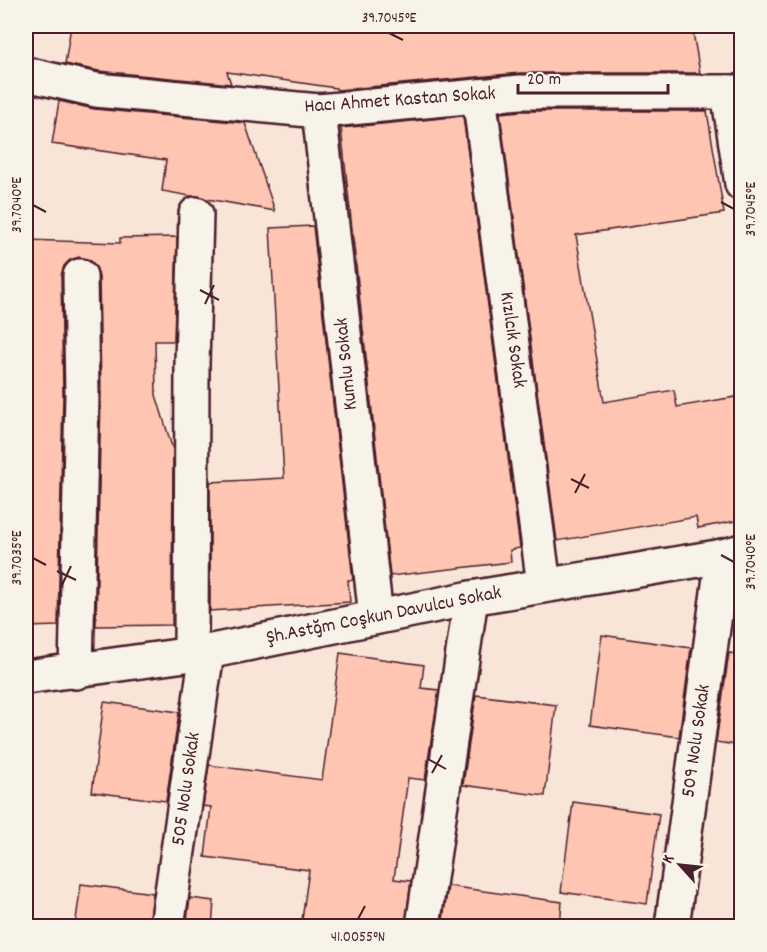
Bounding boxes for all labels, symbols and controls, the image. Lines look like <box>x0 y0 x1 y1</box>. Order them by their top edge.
text: 39.7045°E <box>362 8 417 30</box>
scale bar <box>518 57 668 95</box>
text: 20 m <box>527 68 561 93</box>
street label: Hacı Ahmet Kastan Sokak <box>303 80 497 122</box>
text: 39.7040°E <box>7 177 29 233</box>
text: 39.7045°E <box>741 181 763 236</box>
street label: Kızılcık Sokak <box>491 290 533 390</box>
street label: Kumlu Sokak <box>328 316 366 412</box>
text: 39.7035°E <box>7 530 29 586</box>
text: 39.7040°E <box>741 534 763 590</box>
street label: Şh.Astğm Coşkun Davulcu Sokak <box>264 579 504 653</box>
street label: 509 Nolu Sokak <box>675 683 719 799</box>
street label: 505 Nolu Sokak <box>165 730 209 848</box>
north arrow <box>650 835 710 895</box>
text: K <box>657 850 681 868</box>
text: 41.0055°N <box>331 927 385 949</box>

